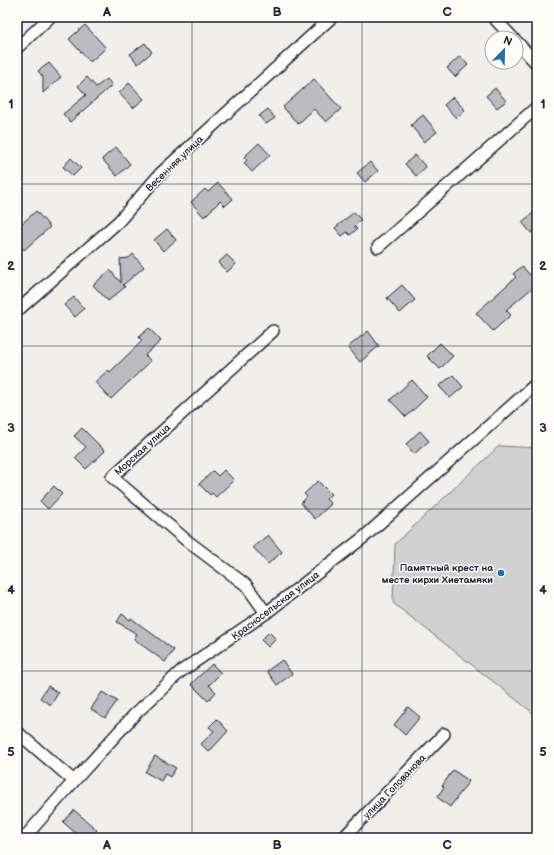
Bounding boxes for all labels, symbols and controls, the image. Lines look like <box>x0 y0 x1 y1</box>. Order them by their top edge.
text: A <box>102 4 111 20</box>
text: B <box>272 4 282 20</box>
text: C <box>442 4 452 20</box>
north arrow <box>484 30 524 70</box>
text: N <box>501 34 514 49</box>
text: 1 <box>8 96 14 112</box>
text: 1 <box>540 96 546 112</box>
street label: Весенняя улица <box>143 133 206 194</box>
text: 2 <box>7 258 15 274</box>
text: 2 <box>539 258 547 274</box>
text: 3 <box>7 420 15 436</box>
text: 3 <box>539 420 547 436</box>
street label: Морская улица <box>112 421 173 478</box>
place label: Памятный крест на месте кирхи Хиетамяки <box>382 562 493 586</box>
marker: Памятный крест на месте кирхи Хиетамяки <box>496 568 506 578</box>
street label: Красносельская улица <box>229 569 322 643</box>
text: 4 <box>7 582 15 598</box>
text: 4 <box>539 582 547 598</box>
text: 5 <box>7 744 15 760</box>
text: 5 <box>539 744 547 760</box>
street label: улица Голованова <box>361 752 429 821</box>
text: A <box>102 837 111 853</box>
text: B <box>272 837 282 853</box>
text: C <box>442 837 452 853</box>

